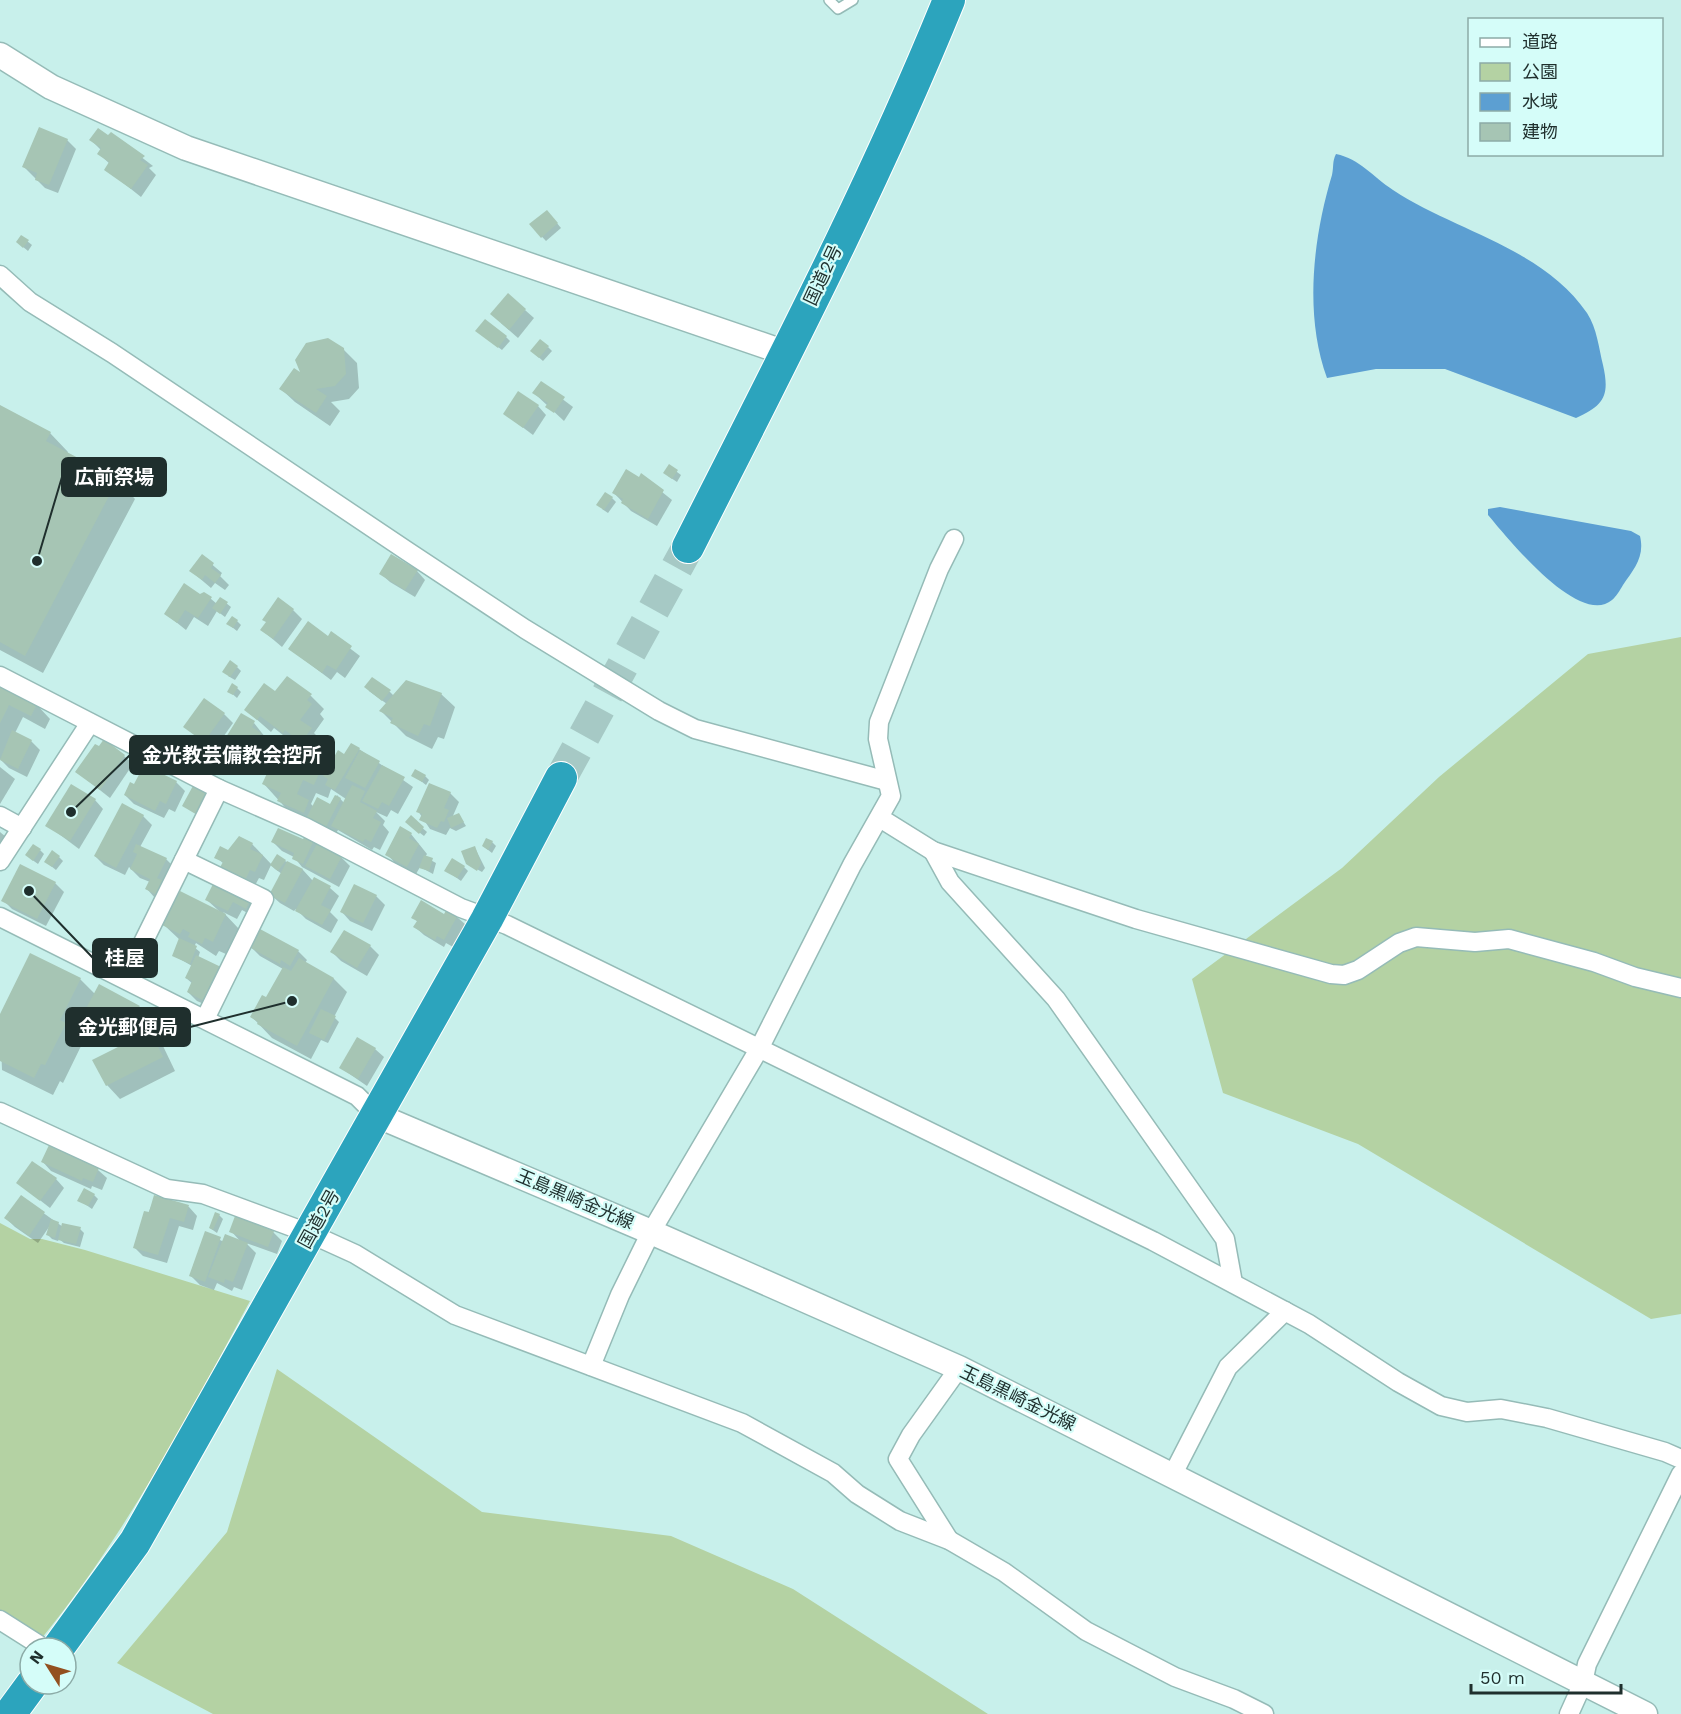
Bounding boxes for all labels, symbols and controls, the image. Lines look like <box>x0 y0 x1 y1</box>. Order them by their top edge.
legend <box>1468 18 1663 156</box>
text: 道路 <box>1522 31 1558 52</box>
text: 公園 <box>1522 61 1558 82</box>
text: 水域 <box>1522 91 1558 112</box>
text: 建物 <box>1522 121 1558 142</box>
street label: 国道2号 <box>799 241 846 308</box>
callout: 広前祭場 <box>62 458 166 496</box>
text: 広前祭場 <box>74 465 154 489</box>
callout: 金光教芸備教会控所 <box>130 736 334 774</box>
text: 金光教芸備教会控所 <box>142 743 322 767</box>
callout: 桂屋 <box>93 939 157 977</box>
text: 桂屋 <box>105 946 145 970</box>
callout: 金光郵便局 <box>66 1008 190 1046</box>
text: 金光郵便局 <box>78 1015 178 1039</box>
street label: 玉島黒崎金光線 <box>513 1164 637 1233</box>
street label: 国道2号 <box>294 1185 343 1252</box>
street label: 玉島黒崎金光線 <box>957 1360 1079 1435</box>
north arrow <box>18 1636 78 1696</box>
text: N <box>25 1647 48 1668</box>
scale bar <box>1471 1657 1621 1695</box>
text: 50 m <box>1480 1667 1525 1688</box>

